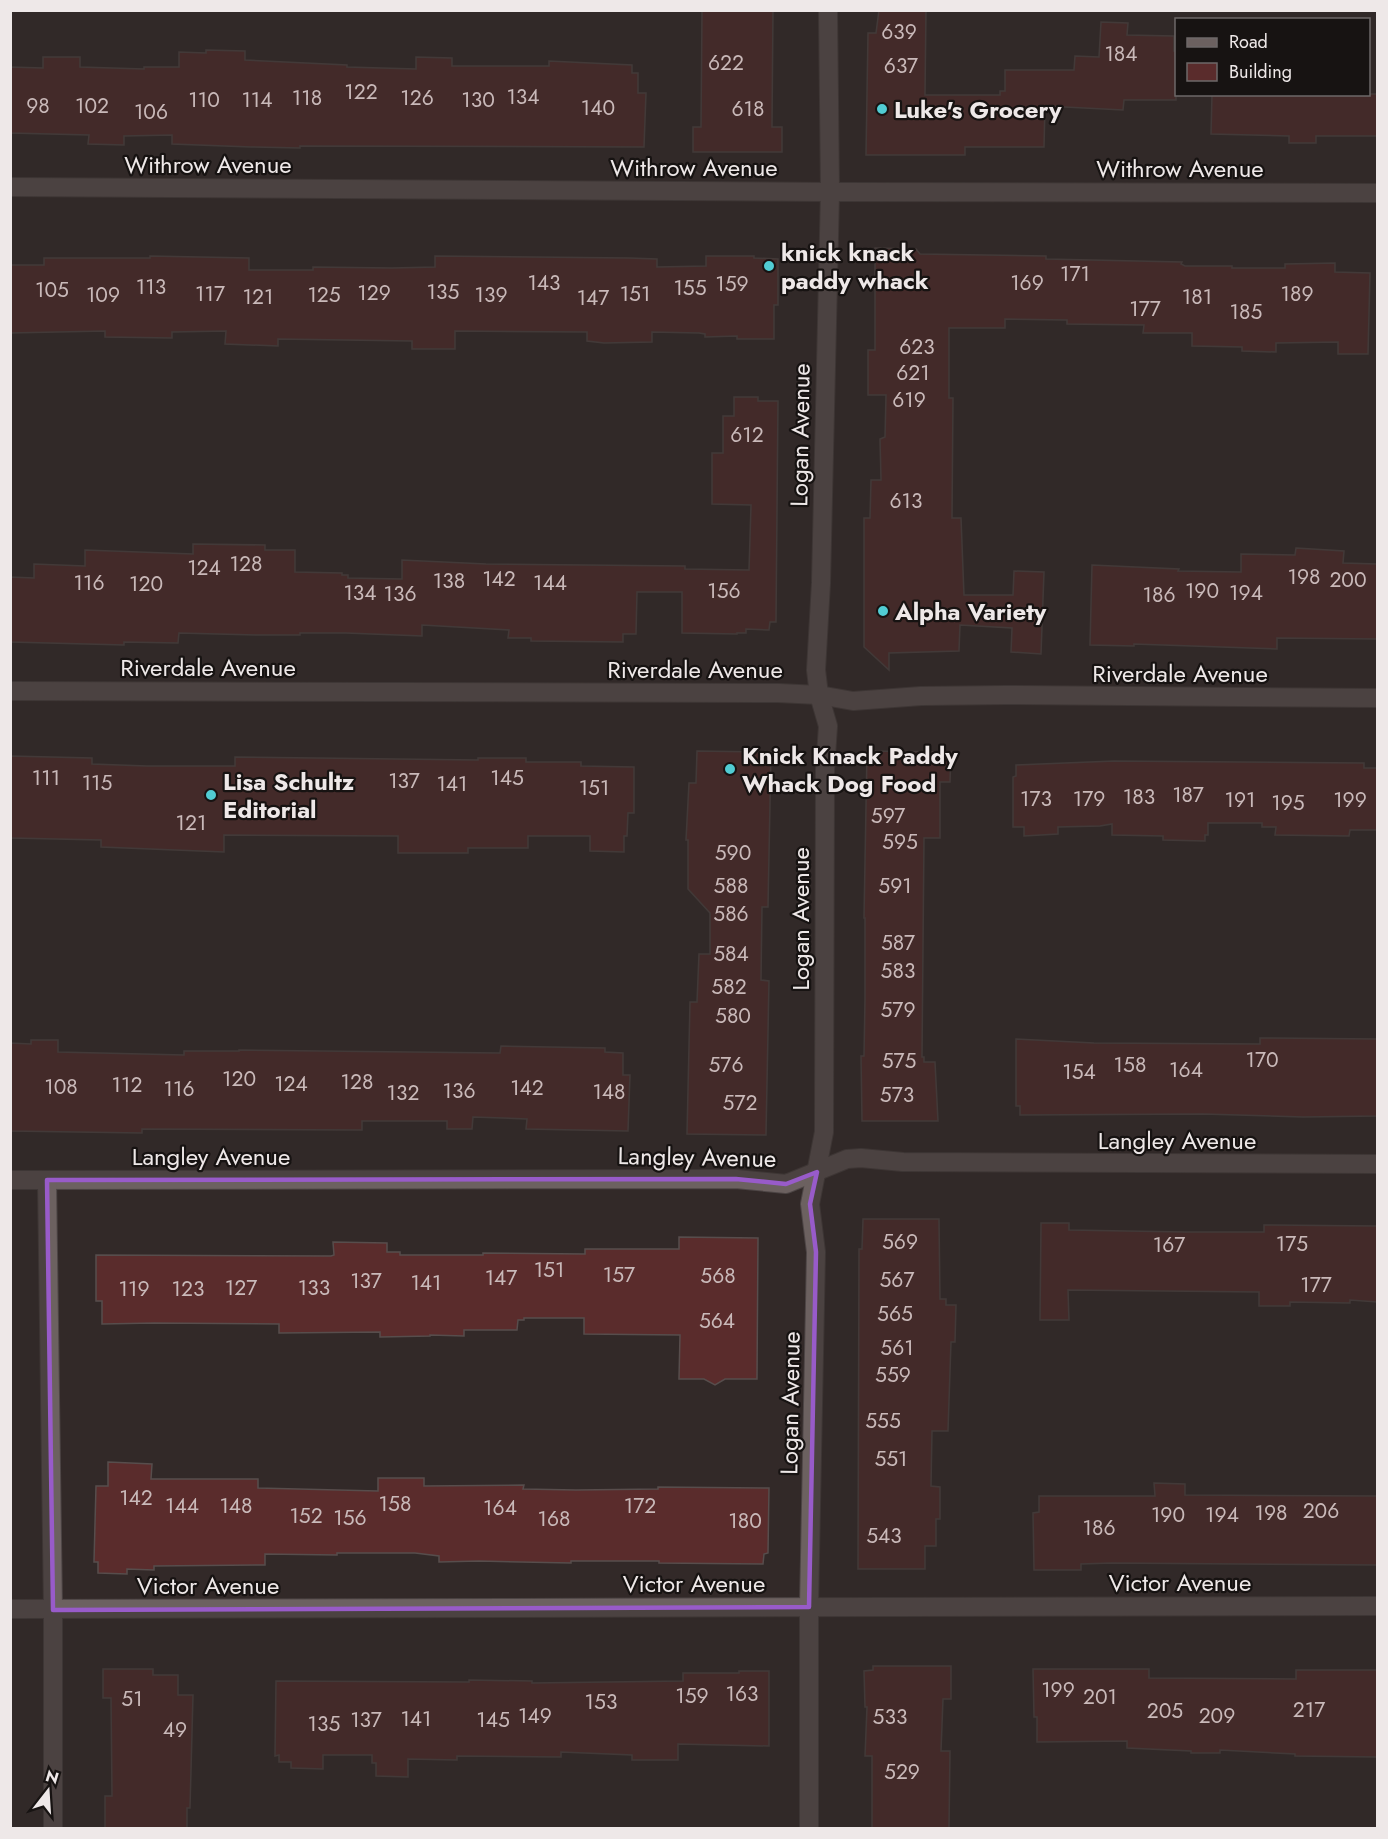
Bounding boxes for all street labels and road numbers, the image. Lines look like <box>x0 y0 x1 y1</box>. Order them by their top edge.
street label: Withrow Avenue <box>124 147 292 182</box>
street label: Withrow Avenue <box>610 150 778 185</box>
street label: Withrow Avenue <box>1096 151 1264 186</box>
street label: Logan Avenue <box>781 363 819 507</box>
street label: Riverdale Avenue <box>120 650 296 685</box>
street label: Riverdale Avenue <box>607 652 783 687</box>
street label: Riverdale Avenue <box>1092 656 1268 691</box>
street label: Logan Avenue <box>783 847 818 991</box>
street label: Langley Avenue <box>1098 1123 1256 1158</box>
street label: Langley Avenue <box>617 1138 777 1176</box>
street label: Langley Avenue <box>132 1139 290 1174</box>
street label: Logan Avenue <box>771 1331 809 1475</box>
street label: Victor Avenue <box>1109 1565 1251 1600</box>
street label: Victor Avenue <box>623 1566 765 1601</box>
street label: Victor Avenue <box>137 1568 279 1603</box>

